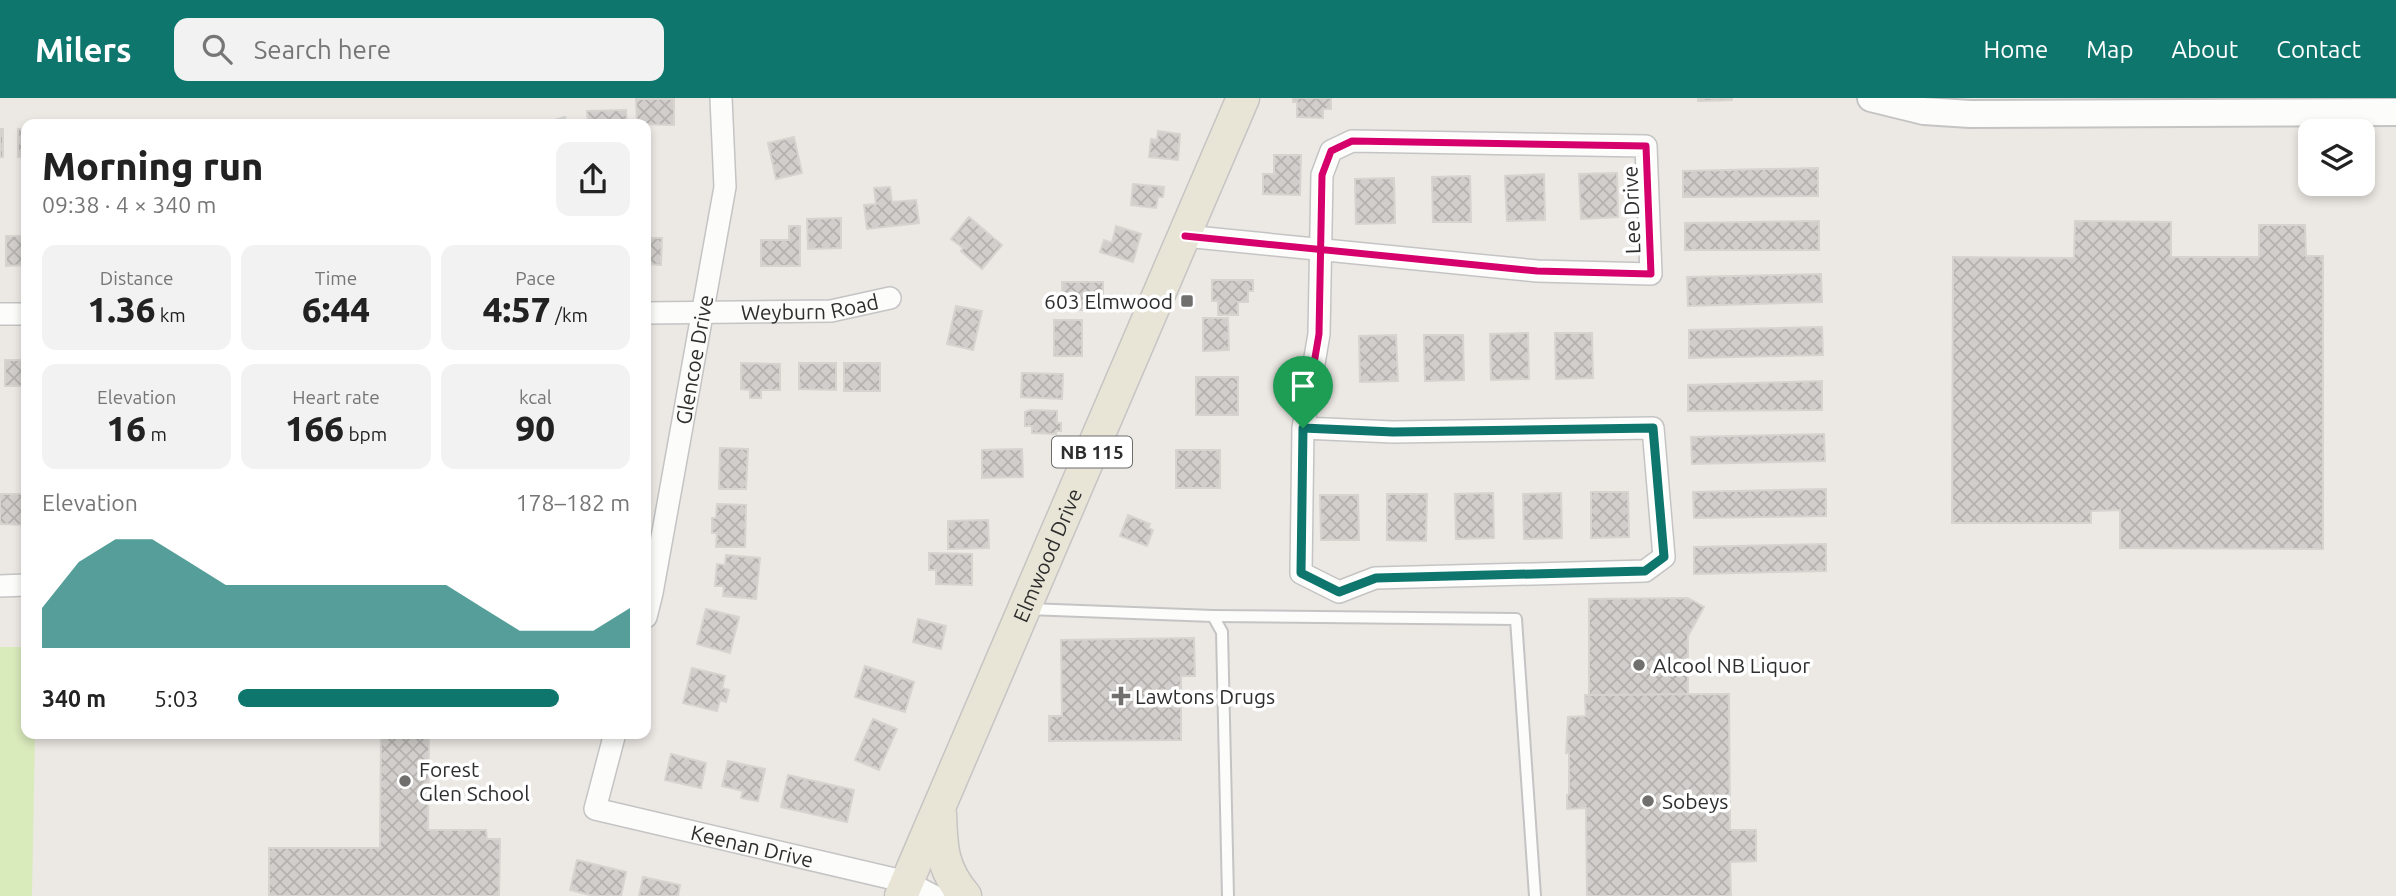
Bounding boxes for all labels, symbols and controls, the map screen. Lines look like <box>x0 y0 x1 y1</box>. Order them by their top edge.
search box <box>174 18 664 81</box>
icon: search <box>198 30 236 68</box>
text: Milers <box>35 31 132 68</box>
text: Search here <box>254 35 391 64</box>
text: Home <box>1983 36 2048 63</box>
text: Map <box>2086 36 2133 63</box>
text: About <box>2171 36 2238 63</box>
text: Contact <box>2276 36 2361 63</box>
map controls <box>2298 119 2375 196</box>
button: layers <box>2298 119 2375 196</box>
button: share <box>556 142 630 216</box>
text: Morning run <box>42 145 263 187</box>
street label: Lee Drive <box>1617 165 1645 255</box>
text: 09:38 · 4 × 340 m <box>42 192 216 217</box>
text: Distance <box>100 267 173 289</box>
text: Time <box>315 267 357 289</box>
text: Pace <box>515 267 555 289</box>
text: 1.36 <box>88 289 155 329</box>
text: 6:44 <box>302 289 370 329</box>
text: 4:57 <box>483 289 551 329</box>
street label: Weyburn Road <box>741 289 881 324</box>
place label: 603 Elmwood <box>1044 289 1173 313</box>
street label: Glencoe Drive <box>671 293 717 426</box>
marker: 603 Elmwood <box>1179 293 1195 309</box>
text: km <box>155 304 186 326</box>
text: /km <box>551 304 588 326</box>
pin <box>1273 356 1333 428</box>
icon: arrive <box>1284 367 1322 405</box>
text: Elevation <box>97 386 176 408</box>
text: Heart rate <box>292 386 380 408</box>
text: kcal <box>519 386 552 408</box>
text: 16 <box>107 408 146 448</box>
text: 166 <box>285 408 344 448</box>
text: 90 <box>516 408 555 448</box>
text: m <box>146 423 167 445</box>
text: bpm <box>344 423 387 445</box>
road number: NB 115 <box>1052 436 1132 468</box>
street label: Elmwood Drive <box>1008 485 1086 625</box>
text: Elevation <box>42 490 138 515</box>
text: 178–182 m <box>516 490 630 515</box>
place label: Alcool NB Liquor <box>1653 653 1810 677</box>
marker: Alcool NB Liquor <box>1631 657 1647 673</box>
place label: Lawtons Drugs <box>1135 684 1275 708</box>
text: 340 m <box>42 686 106 711</box>
text: 5:03 <box>154 686 199 711</box>
marker: Lawtons Drugs <box>1113 688 1129 704</box>
place label: Forest Glen School <box>419 757 530 805</box>
marker: Forest Glen School <box>397 773 413 789</box>
place label: Sobeys <box>1662 789 1728 813</box>
marker: Sobeys <box>1640 793 1656 809</box>
street label: Keenan Drive <box>689 820 816 872</box>

